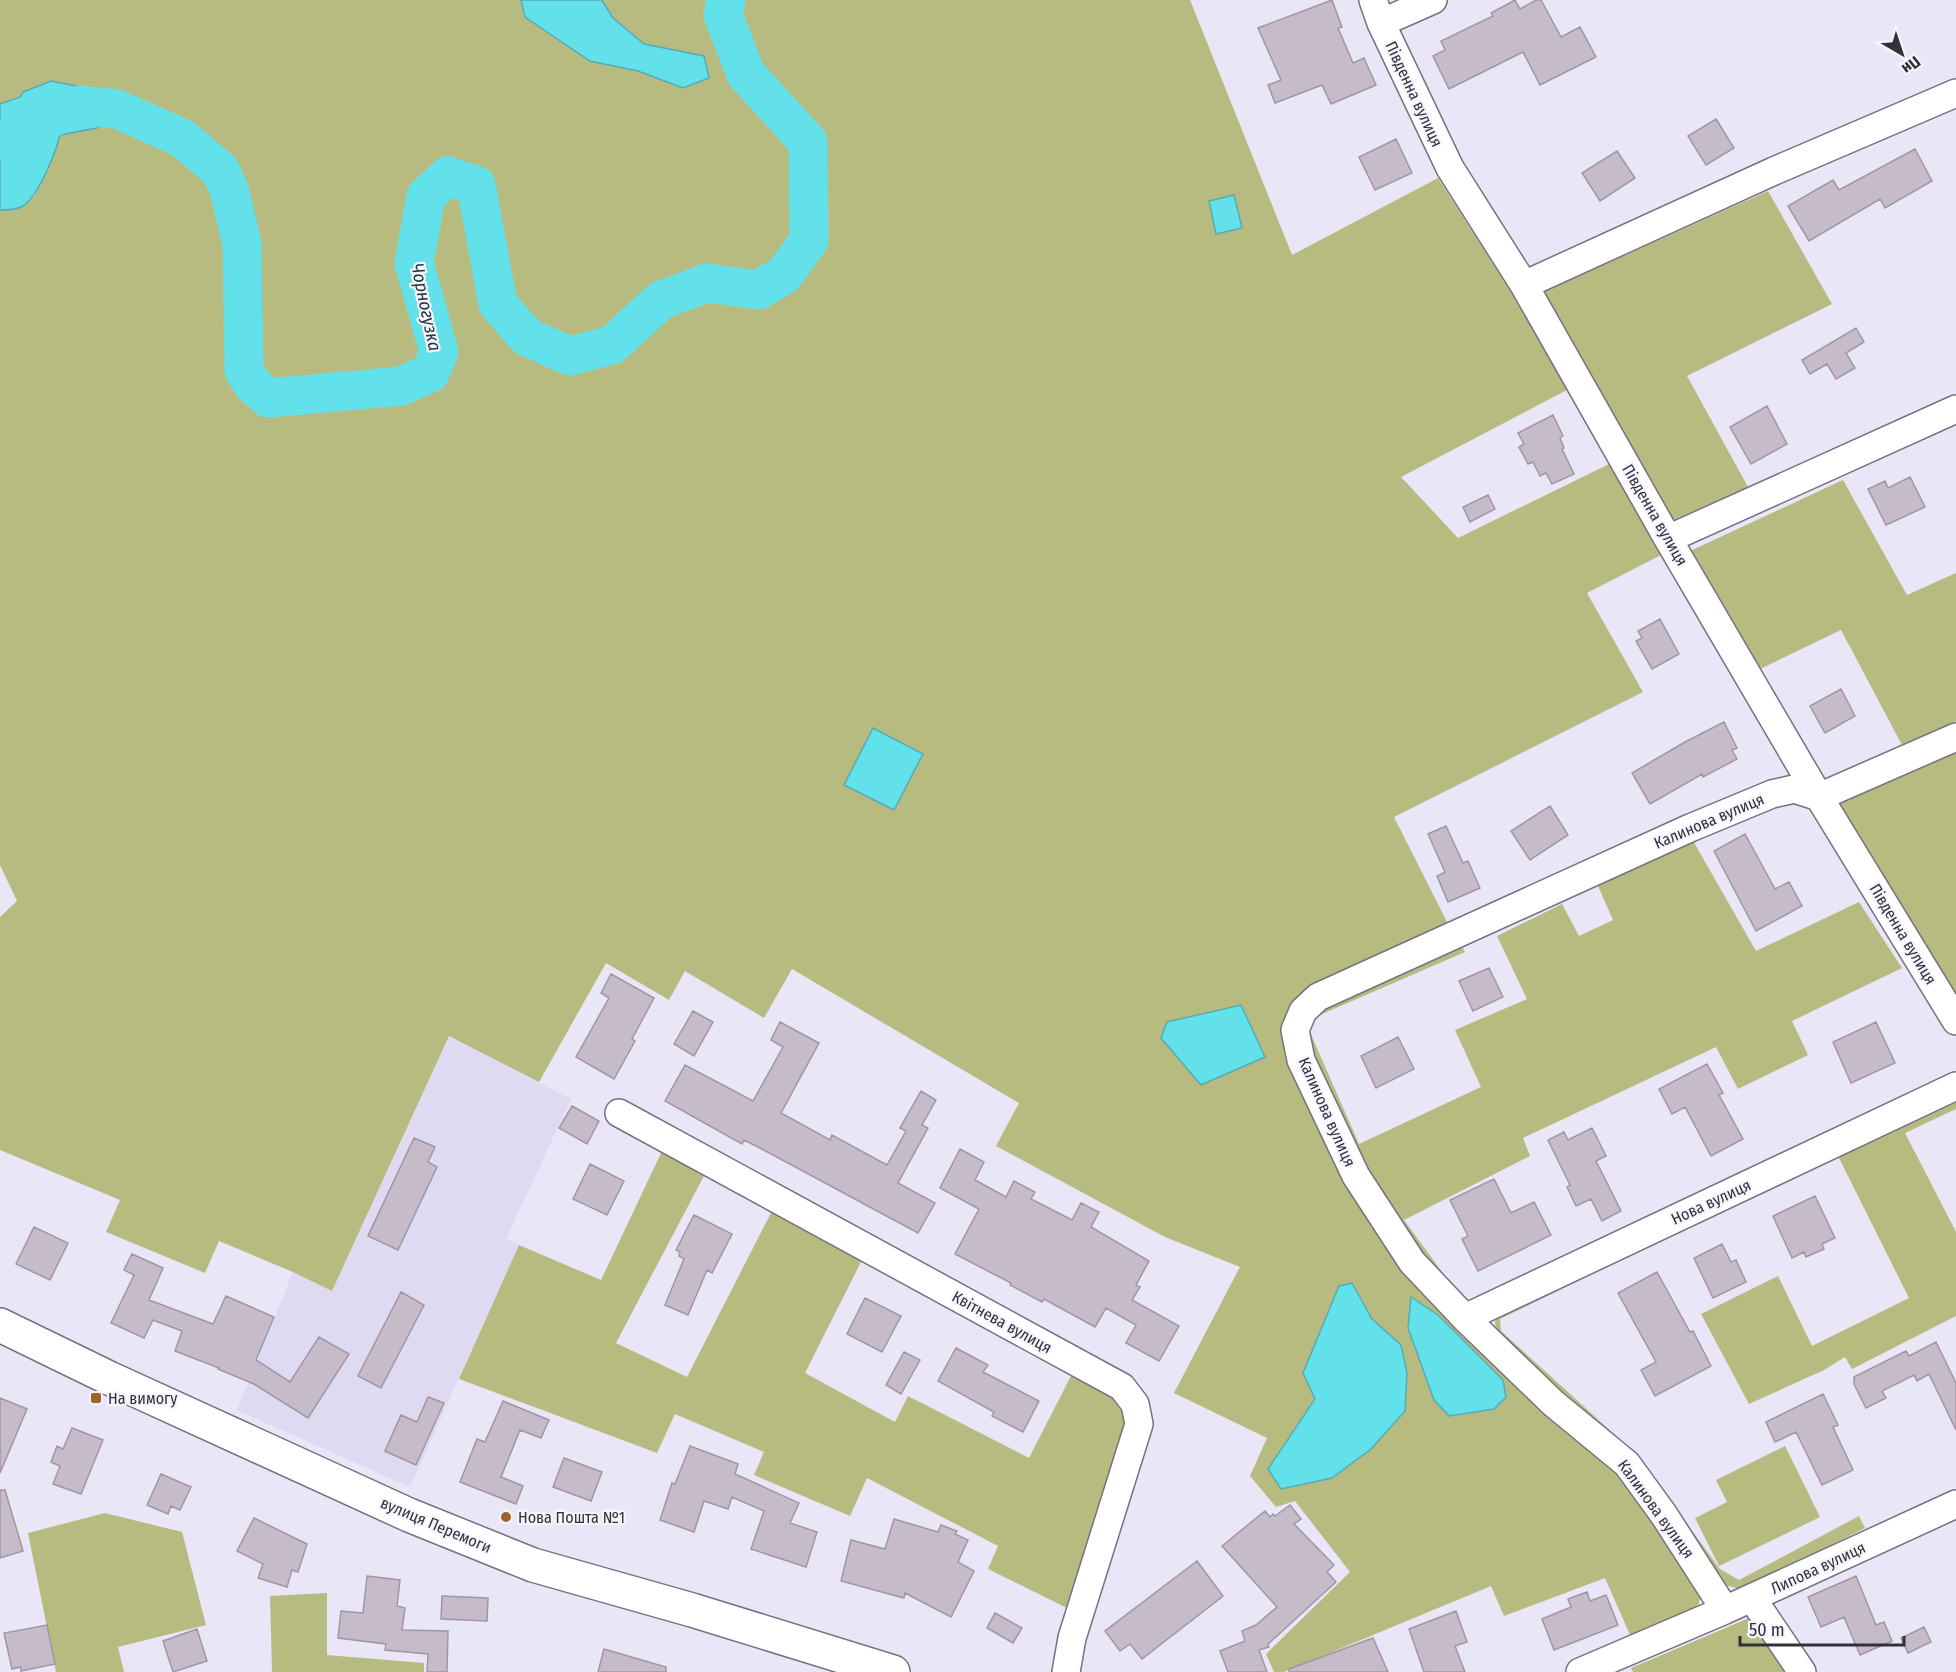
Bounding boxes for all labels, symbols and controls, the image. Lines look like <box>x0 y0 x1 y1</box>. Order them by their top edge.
north arrow <box>1872 24 1932 84</box>
street label: Південна вулиця <box>1381 38 1447 150</box>
text: Пн <box>1898 52 1924 78</box>
water label: Чорногузка <box>406 261 446 353</box>
street label: Південна вулиця <box>1618 461 1692 569</box>
street label: Калинова вулиця <box>1651 789 1767 853</box>
street label: Південна вулиця <box>1865 880 1941 988</box>
street label: Калинова вулиця <box>1294 1054 1360 1170</box>
street label: Нова вулиця <box>1668 1175 1754 1229</box>
street label: Квітнева вулиця <box>949 1287 1055 1357</box>
place label: На вимогу <box>108 1389 178 1408</box>
marker: На вимогу <box>89 1391 103 1405</box>
street label: Калинова вулиця <box>1614 1456 1698 1562</box>
street label: вулиця Перемоги <box>378 1493 494 1557</box>
place label: Нова Пошта №1 <box>518 1508 625 1527</box>
marker: Нова Пошта №1 <box>499 1510 513 1524</box>
street label: Липова вулиця <box>1768 1538 1868 1598</box>
scale bar <box>1740 1609 1904 1647</box>
text: 50 m <box>1749 1619 1785 1641</box>

